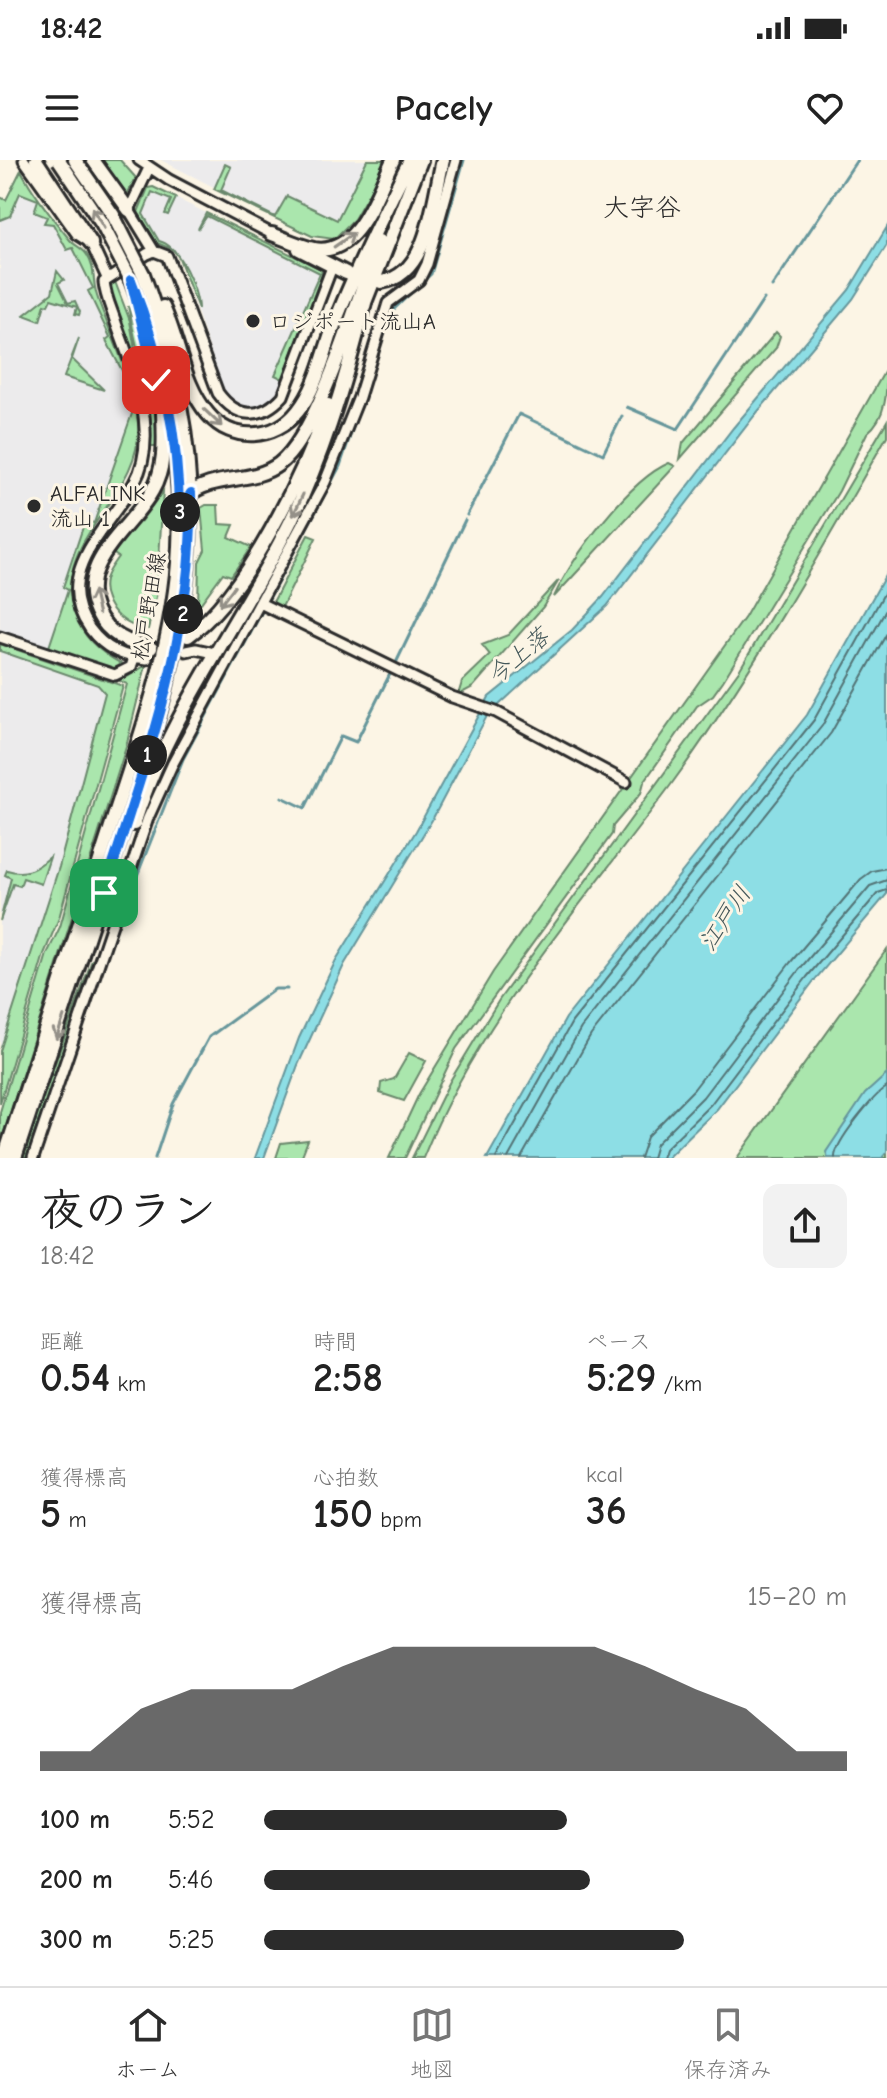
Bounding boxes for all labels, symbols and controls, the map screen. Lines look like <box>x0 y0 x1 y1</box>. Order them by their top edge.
text: 18:42 <box>40 11 102 46</box>
icon: menu <box>40 86 84 130</box>
icon: heart <box>803 86 847 130</box>
text: Pacely <box>395 88 492 129</box>
district label: 大字谷 <box>603 193 681 223</box>
one-way arrow <box>90 207 106 230</box>
one-way arrow <box>333 232 354 249</box>
place label: ロジポート流山A <box>269 309 436 335</box>
marker: ロジポート流山A <box>244 312 262 330</box>
pin <box>122 346 190 414</box>
icon: check <box>134 358 178 402</box>
one-way arrow <box>203 408 223 427</box>
place label: ALFALINK 流山 1 <box>50 481 145 532</box>
pin: 3 <box>160 492 200 532</box>
one-way arrow <box>290 493 305 517</box>
marker: ALFALINK 流山 1 <box>25 497 43 515</box>
text: 3 <box>175 499 185 525</box>
street label: 松戸野田線 <box>127 550 171 663</box>
one-way arrow <box>218 585 235 607</box>
one-way arrow <box>88 590 103 616</box>
pin: 2 <box>163 594 203 634</box>
text: 2 <box>178 601 188 627</box>
water label: 今上落 <box>481 621 556 690</box>
pin: 1 <box>127 735 167 775</box>
text: 1 <box>143 742 151 768</box>
pin <box>70 859 138 927</box>
icon: arrive <box>82 871 126 915</box>
water label: 江戸川 <box>693 880 757 956</box>
one-way arrow <box>51 1015 66 1040</box>
button: share <box>763 1184 847 1268</box>
text: 夜のラン <box>40 1185 216 1236</box>
text: 18:42 <box>40 1241 95 1271</box>
text: 距離 <box>40 1329 84 1355</box>
text: 時間 <box>313 1329 357 1355</box>
text: ペース <box>586 1329 651 1355</box>
text: 0.54 <box>40 1355 110 1401</box>
text: 2:58 <box>313 1355 383 1401</box>
text: 5:29 <box>586 1355 656 1401</box>
text: km <box>110 1371 146 1397</box>
text: /km <box>656 1371 702 1397</box>
text: kcal <box>586 1462 623 1488</box>
text: 獲得標高 <box>40 1465 128 1491</box>
text: 心拍数 <box>313 1465 379 1491</box>
text: 36 <box>586 1488 627 1534</box>
text: 5 <box>40 1491 61 1537</box>
text: 150 <box>313 1491 373 1537</box>
text: m <box>61 1507 87 1533</box>
text: bpm <box>373 1507 422 1533</box>
text: 15–20 m <box>747 1582 847 1612</box>
text: 獲得標高 <box>40 1589 144 1619</box>
text: 100 m <box>40 1805 110 1835</box>
text: 5:52 <box>168 1805 215 1835</box>
text: 200 m <box>40 1865 113 1895</box>
text: 5:46 <box>168 1865 213 1895</box>
text: 300 m <box>40 1925 113 1955</box>
text: 5:25 <box>168 1925 215 1955</box>
tab: ホーム <box>115 2003 180 2083</box>
tab: 地図 <box>410 2003 454 2083</box>
tab: 保存済み <box>684 2003 772 2083</box>

